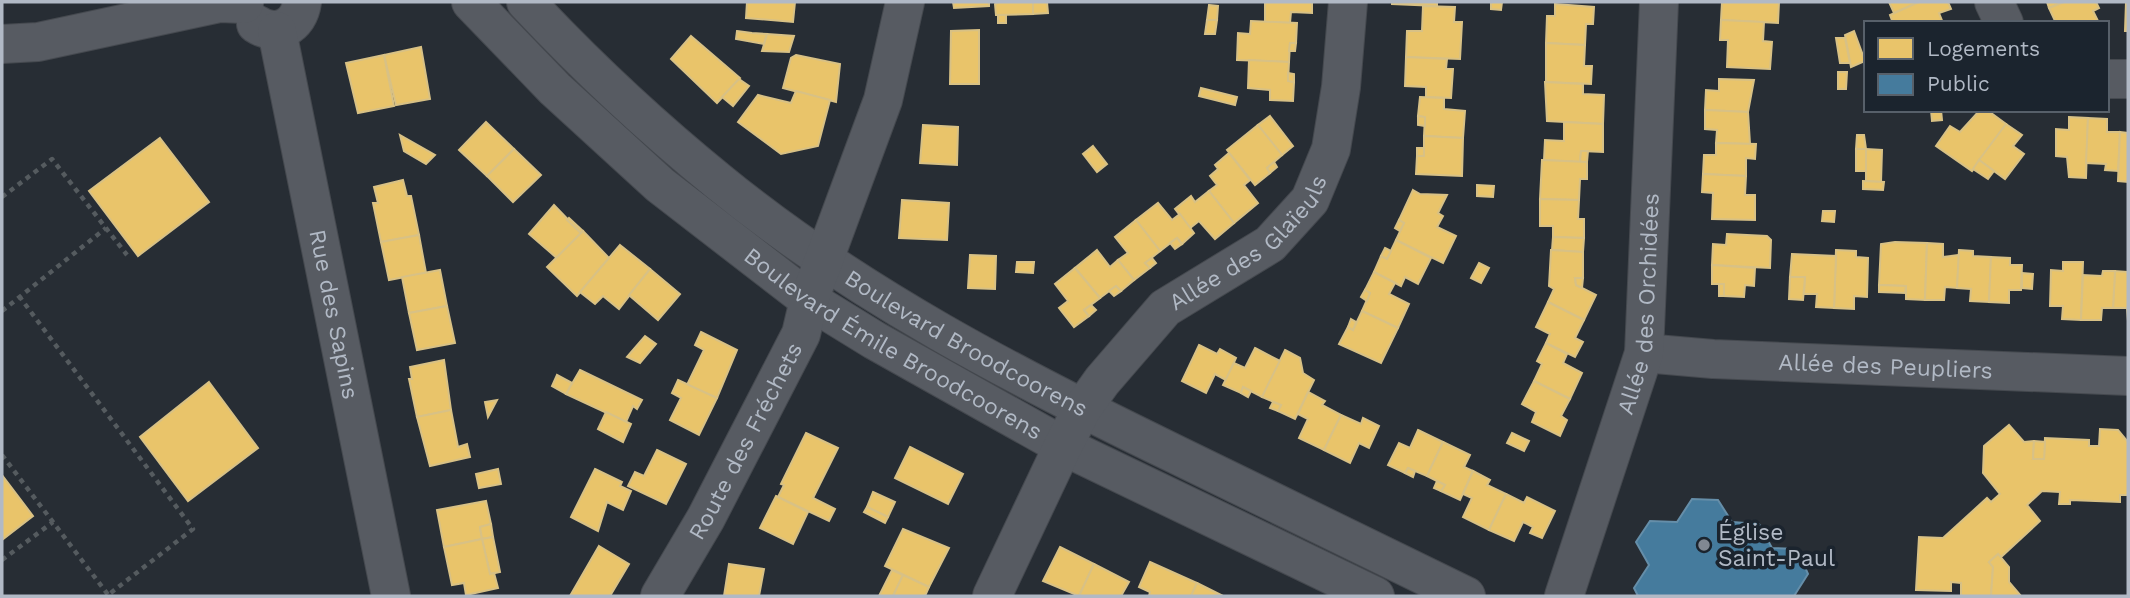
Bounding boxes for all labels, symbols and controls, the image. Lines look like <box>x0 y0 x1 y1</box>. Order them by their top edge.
legend <box>1864 21 2109 112</box>
text: Logements <box>1927 36 2040 61</box>
text: Public <box>1927 71 1990 96</box>
street label: Allée des Glaïeuls <box>1164 171 1332 316</box>
street label: Allée des Orchidées <box>1611 192 1664 418</box>
street label: Rue des Sapins <box>304 227 364 402</box>
street label: Boulevard Émile Broodcoorens <box>739 242 1047 445</box>
street label: Boulevard Broodcoorens <box>840 264 1092 422</box>
street label: Route des Fréchets <box>683 338 808 545</box>
street label: Allée des Peupliers <box>1778 348 1993 384</box>
place label: Église Saint-Paul <box>1718 519 1835 572</box>
marker: Église Saint-Paul <box>1696 537 1712 553</box>

